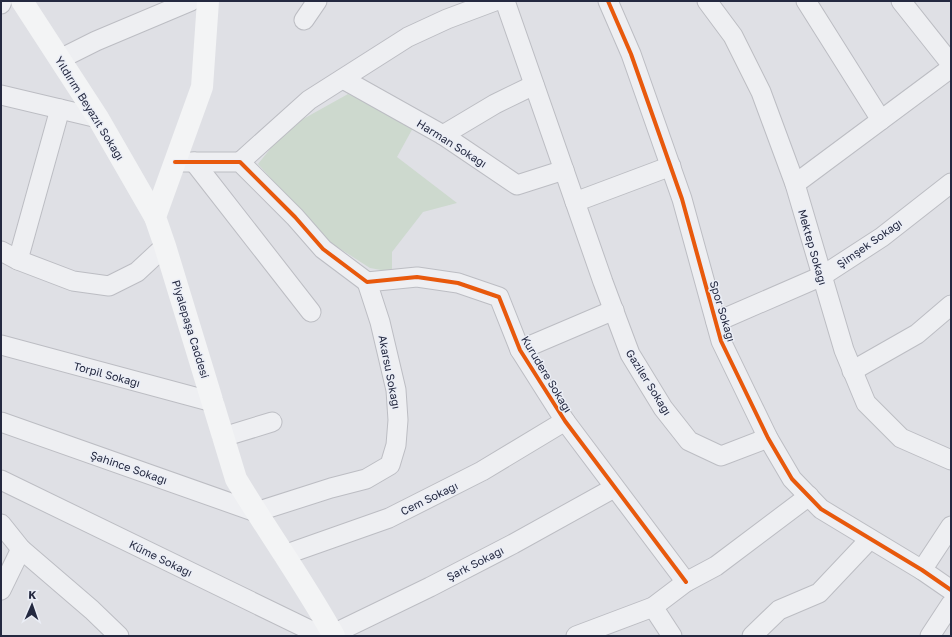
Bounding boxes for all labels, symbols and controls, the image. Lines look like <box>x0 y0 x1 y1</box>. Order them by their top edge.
street label: Yıldırım Beyazıt Sokağı <box>53 54 127 162</box>
street label: Harman Sokağı <box>415 116 489 170</box>
street label: Mektep Sokağı <box>796 208 830 286</box>
street label: Şimşek Sokağı <box>834 216 904 270</box>
street label: Piyalepaşa Caddesi <box>170 278 212 380</box>
street label: Spor Sokağı <box>708 279 738 343</box>
street label: Kurudere Sokağı <box>519 333 575 415</box>
street label: Akarsu Sokağı <box>376 334 404 410</box>
street label: Gaziler Sokağı <box>624 347 674 417</box>
street label: Torpil Sokağı <box>72 359 142 389</box>
street label: Şahince Sokağı <box>89 448 169 486</box>
street label: Cem Sokağı <box>398 479 460 517</box>
street label: Küme Sokağı <box>127 537 195 579</box>
street label: Şark Sokağı <box>444 543 506 583</box>
north arrow <box>12 585 52 625</box>
text: K <box>28 588 37 601</box>

